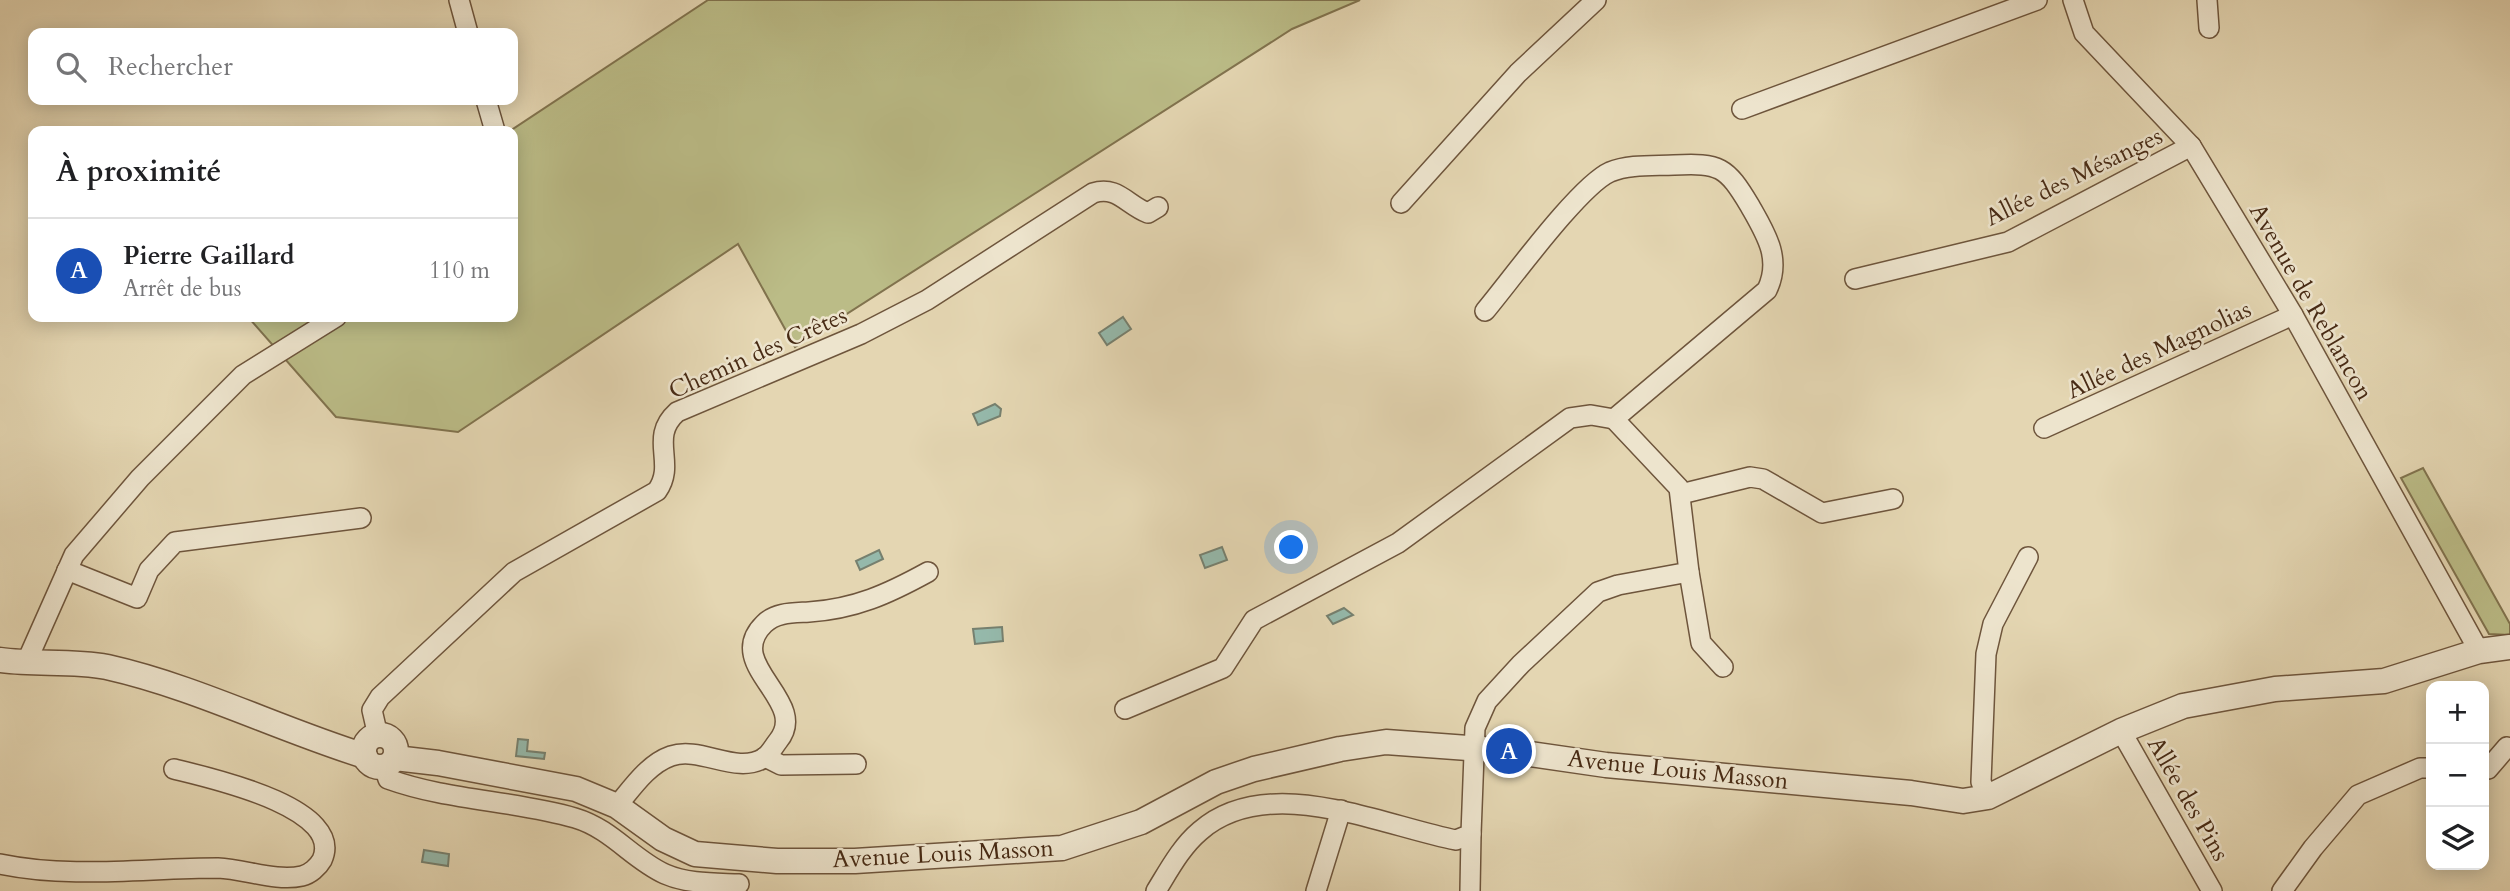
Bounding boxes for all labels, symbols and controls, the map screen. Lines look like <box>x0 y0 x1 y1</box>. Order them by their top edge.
search box <box>28 28 518 105</box>
icon: search <box>52 48 90 86</box>
text: Rechercher <box>108 49 233 84</box>
street label: Allée des Mésanges <box>1980 120 2168 234</box>
text: À proximité <box>56 151 221 192</box>
street label: Avenue de Reblancon <box>2241 197 2381 407</box>
text: Pierre Gaillard <box>123 238 295 273</box>
text: A <box>70 255 88 286</box>
text: 110 m <box>429 255 490 286</box>
text: Arrêt de bus <box>123 273 242 304</box>
street label: Allée des Magnolias <box>2061 293 2257 407</box>
street label: Chemin des Crêtes <box>663 299 853 407</box>
your location <box>1274 530 1308 564</box>
map controls <box>2426 681 2489 870</box>
button: + <box>2426 681 2489 744</box>
pin: A <box>1486 725 1532 777</box>
street label: Allée des Pins <box>2139 731 2237 867</box>
street label: Avenue Louis Masson <box>1566 742 1790 798</box>
button: − <box>2426 744 2489 807</box>
button: layers <box>2426 807 2489 870</box>
street label: Avenue Louis Masson <box>831 832 1055 876</box>

